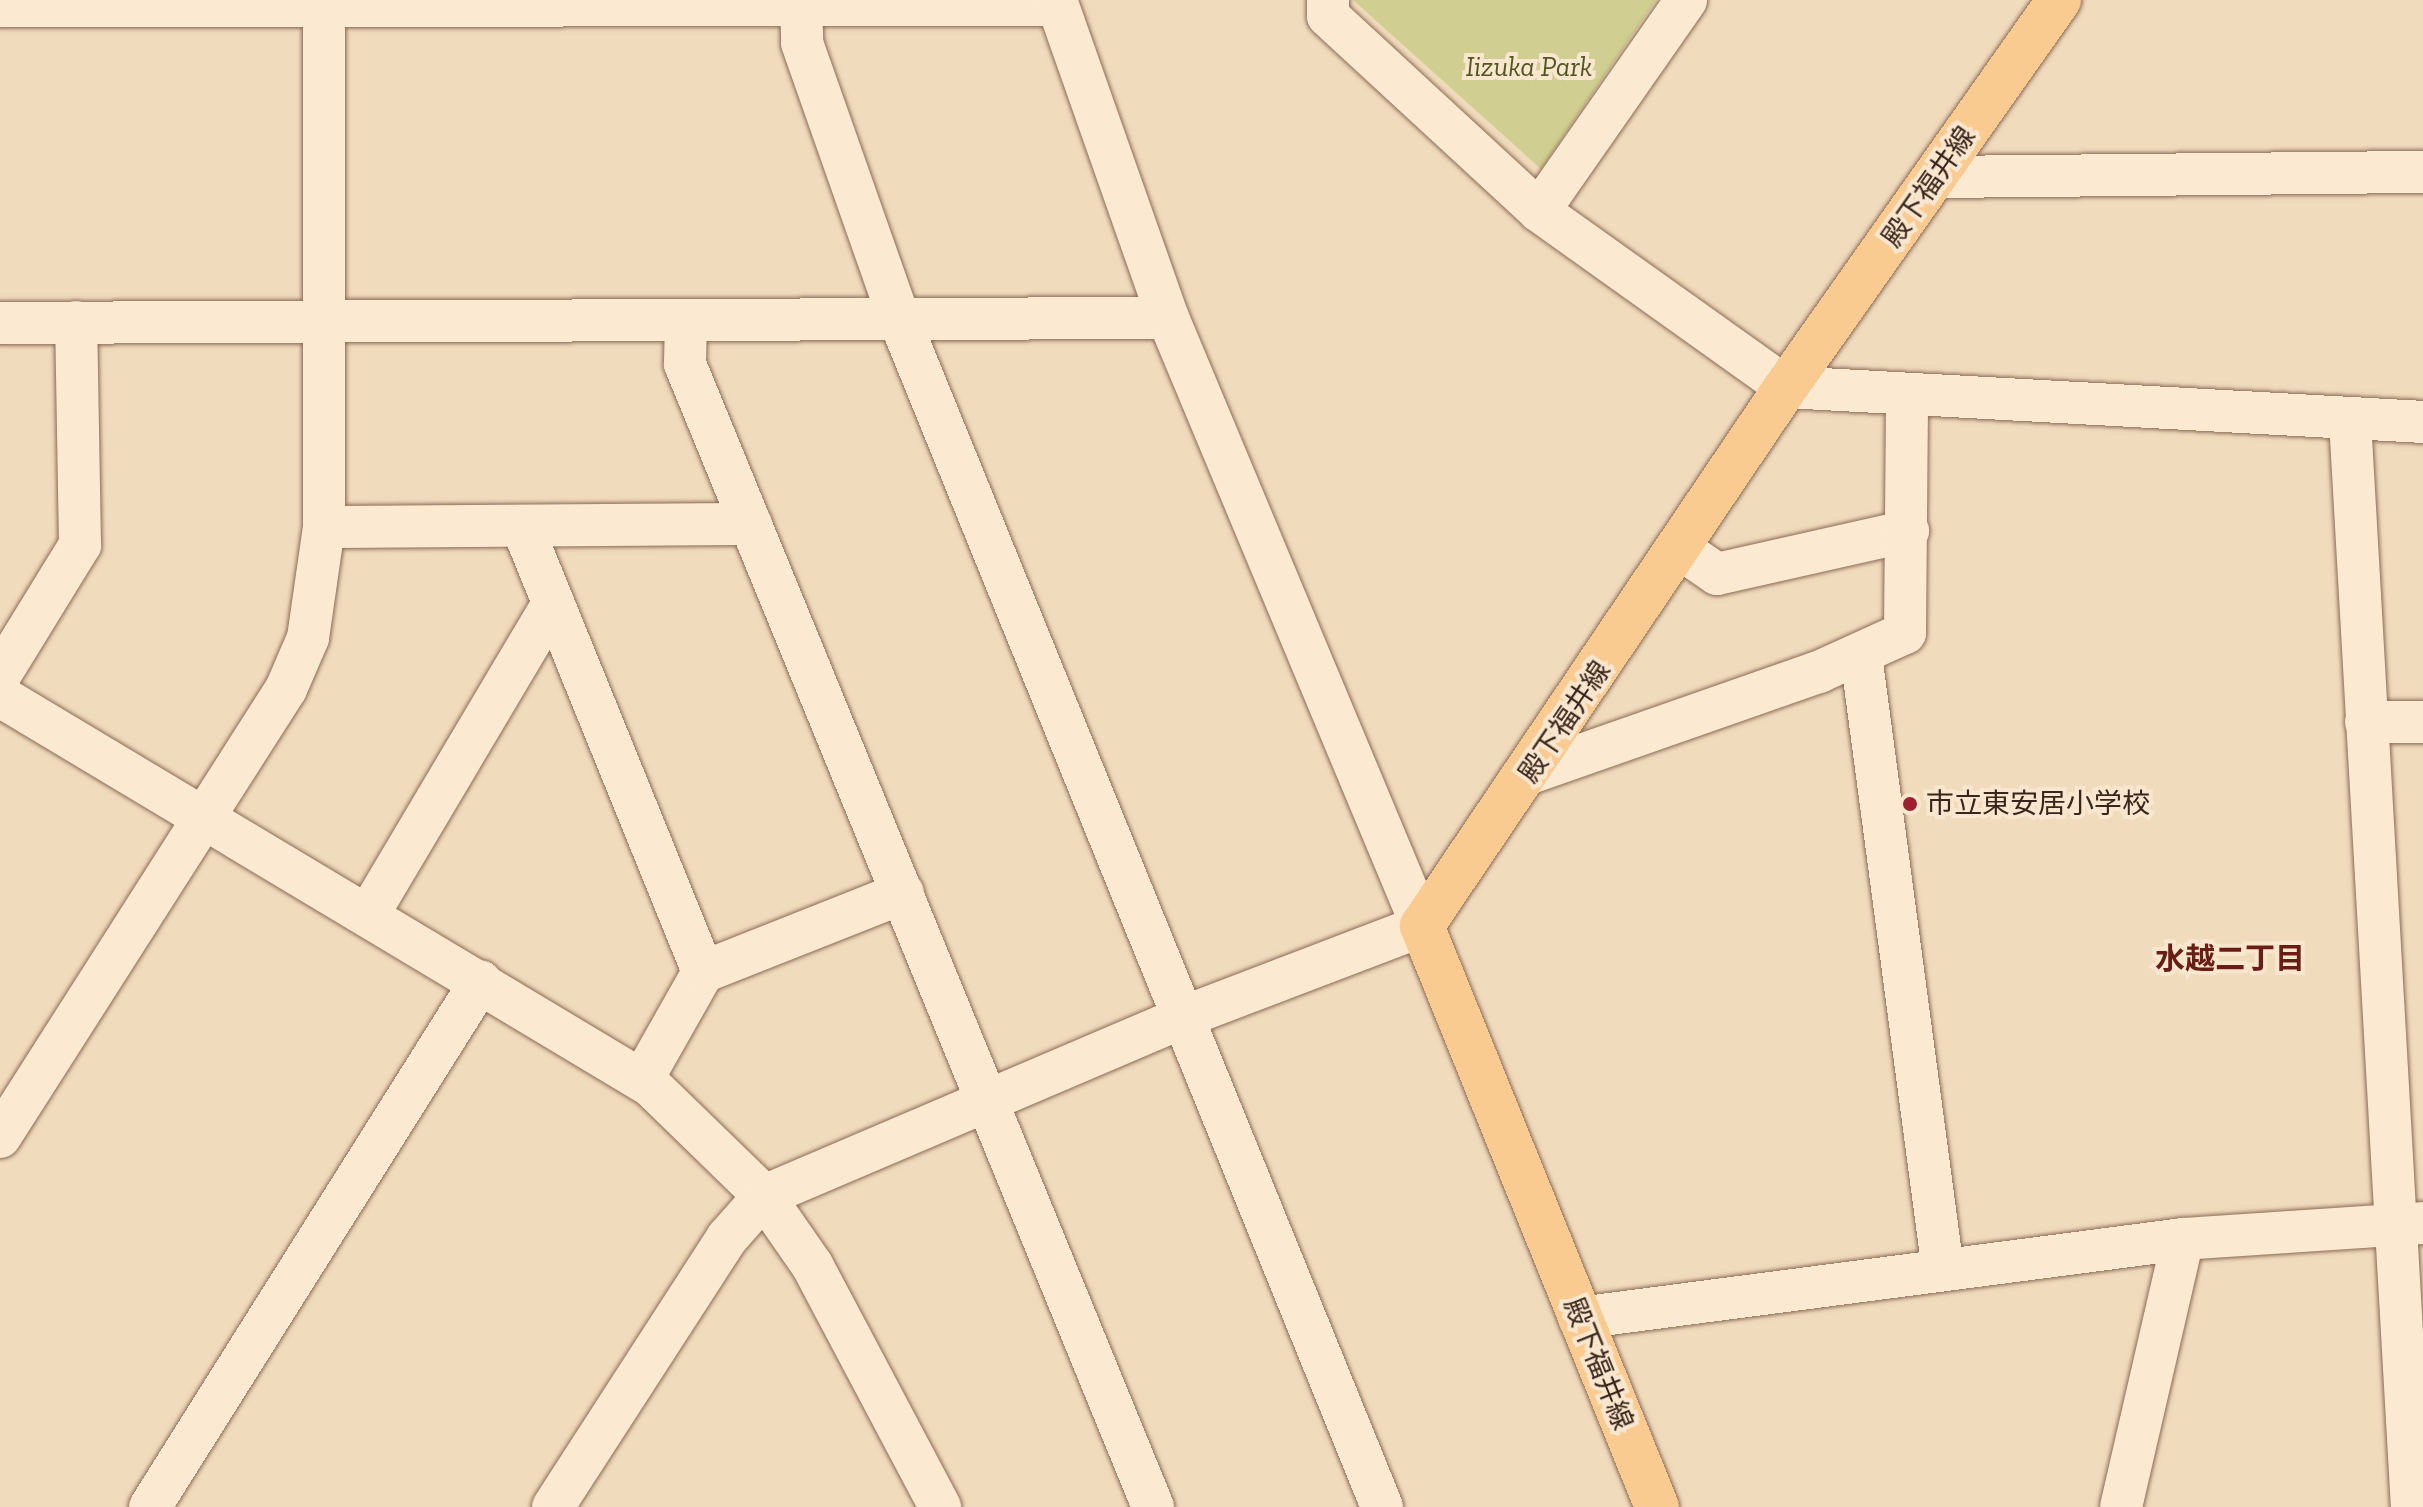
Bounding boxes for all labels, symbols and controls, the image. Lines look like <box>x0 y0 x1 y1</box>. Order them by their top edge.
park label: Iizuka Park <box>1466 50 1592 84</box>
street label: 殿下福井線 <box>1875 120 1983 254</box>
street label: 殿下福井線 <box>1512 655 1618 789</box>
place label: 市立東安居小学校 <box>1926 787 2150 821</box>
marker: 市立東安居小学校 <box>1901 795 1919 813</box>
district label: 水越二丁目 <box>2155 941 2305 977</box>
street label: 殿下福井線 <box>1556 1293 1640 1435</box>

